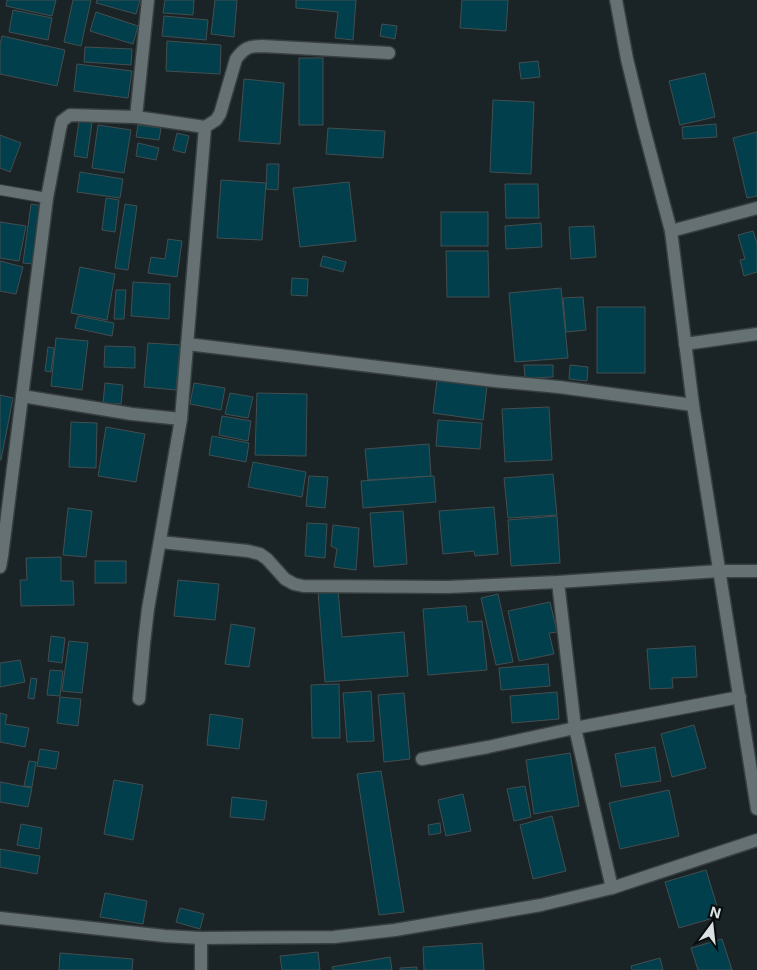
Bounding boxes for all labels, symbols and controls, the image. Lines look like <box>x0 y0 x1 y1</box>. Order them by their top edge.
north arrow <box>687 900 737 950</box>
text: N <box>708 902 723 922</box>

